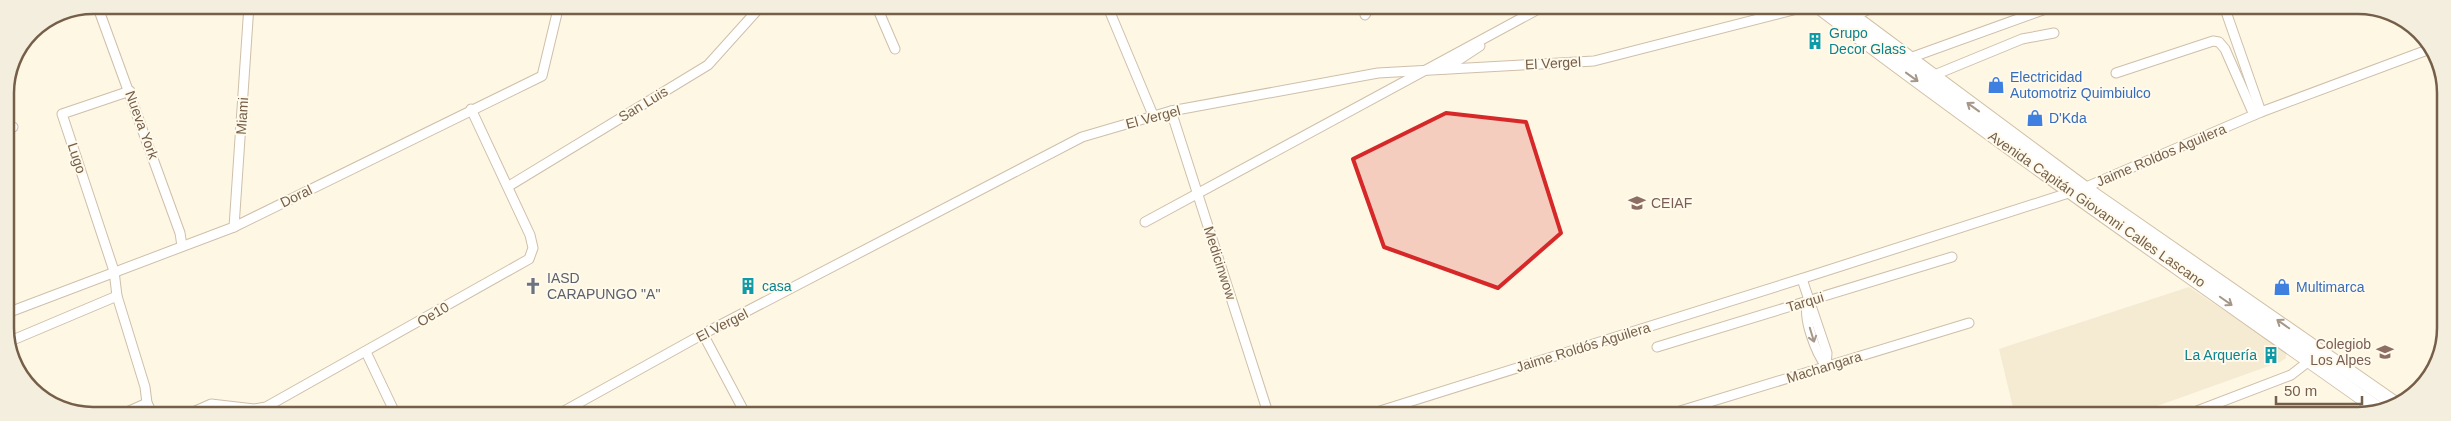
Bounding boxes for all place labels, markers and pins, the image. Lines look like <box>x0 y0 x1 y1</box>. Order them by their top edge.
place label: Grupo Decor Glass <box>1829 25 1906 57</box>
building icon: Grupo Decor Glass <box>1805 31 1825 51</box>
place label: Electricidad Automotriz Quimbiulco <box>2010 69 2151 101</box>
shop icon: Electricidad Automotriz Quimbiulco <box>1986 75 2006 95</box>
shop icon: D'Kda <box>2025 108 2045 128</box>
place label: D'Kda <box>2049 110 2087 126</box>
school or university icon: CEIAF <box>1627 193 1647 213</box>
place label: CEIAF <box>1651 195 1692 211</box>
place label: IASD CARAPUNGO "A" <box>547 270 660 302</box>
church icon: IASD CARAPUNGO "A" <box>523 276 543 296</box>
building icon: casa <box>738 276 758 296</box>
shop icon: Multimarca <box>2272 277 2292 297</box>
place label: casa <box>762 278 792 294</box>
place label: Multimarca <box>2296 279 2365 295</box>
place label: Colegiob Los Alpes <box>2310 336 2371 368</box>
school or university icon: Colegiob Los Alpes <box>2375 342 2395 362</box>
building icon: La Arquería <box>2261 345 2281 365</box>
place label: La Arquería <box>2185 347 2257 363</box>

